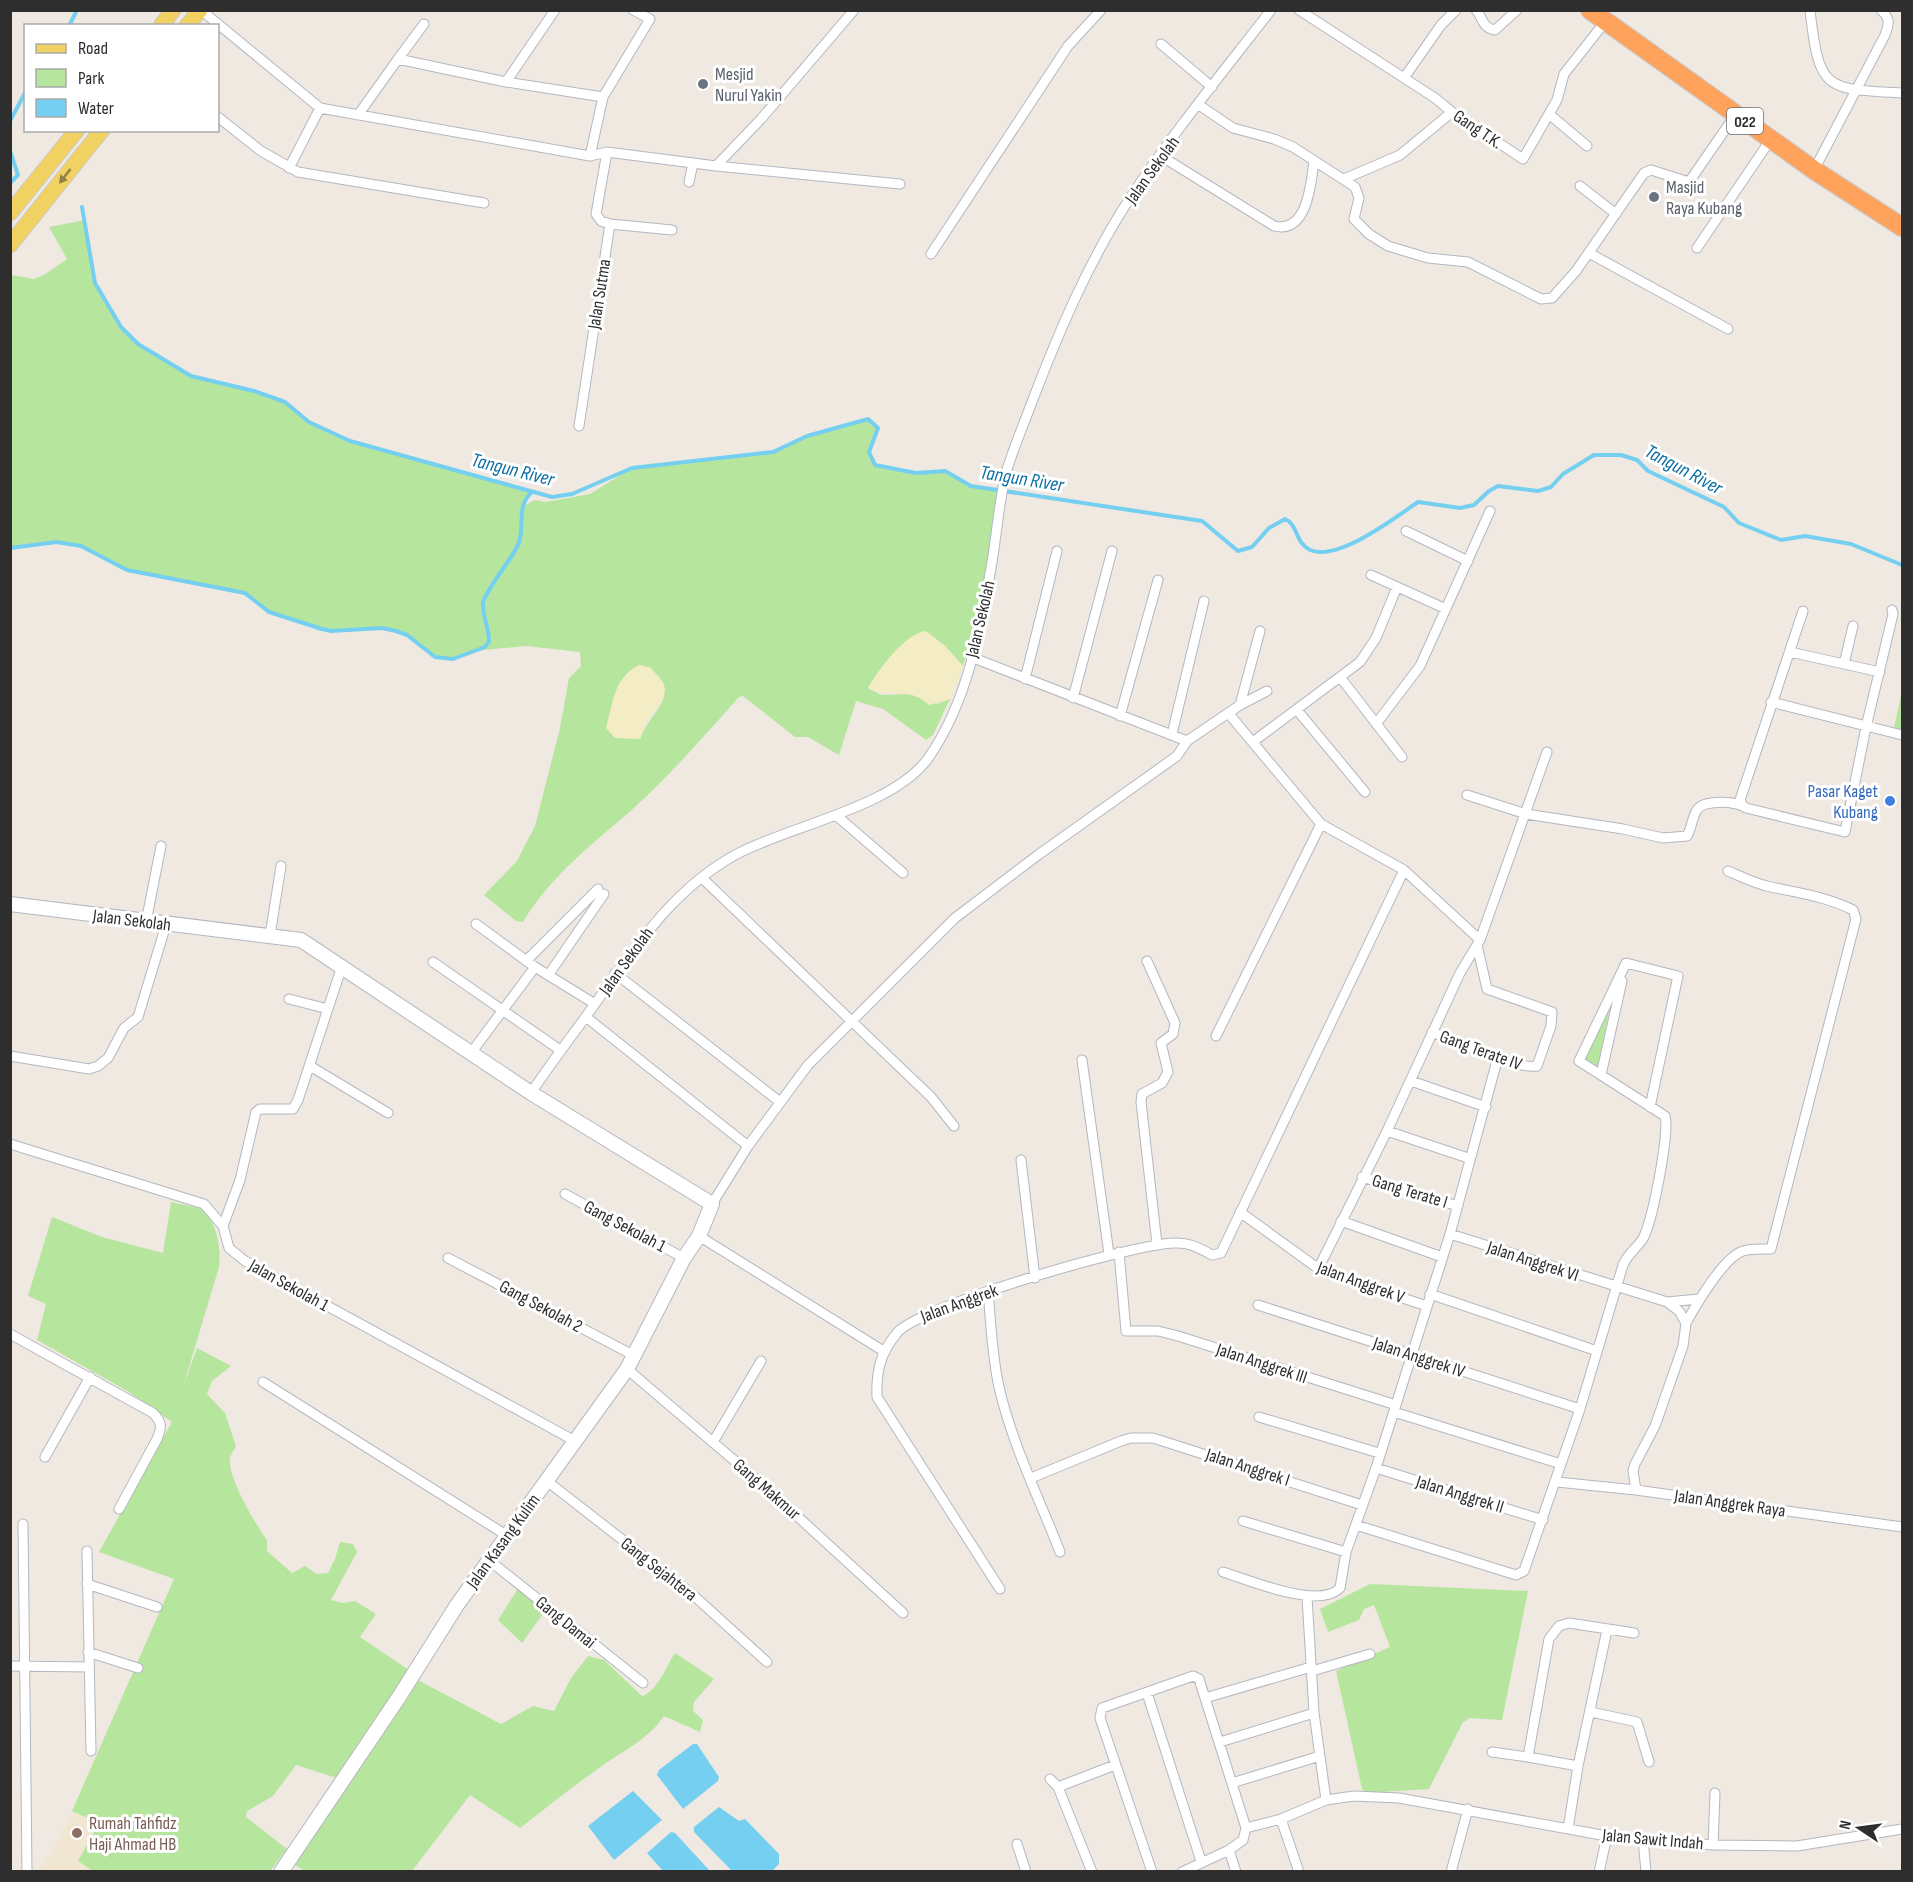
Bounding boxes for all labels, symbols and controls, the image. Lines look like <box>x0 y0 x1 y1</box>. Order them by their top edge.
legend <box>24 24 219 132</box>
text: Road <box>78 38 108 59</box>
place label: Mesjid Nurul Yakin <box>715 64 782 106</box>
text: Park <box>78 68 104 89</box>
marker: Mesjid Nurul Yakin <box>696 77 710 91</box>
text: Water <box>78 98 114 119</box>
street label: Gang T.K. <box>1449 105 1506 153</box>
road number: 022 <box>1727 108 1763 134</box>
street label: Jalan Sekolah <box>1120 132 1184 209</box>
one-way arrow <box>59 168 72 184</box>
place label: Masjid Raya Kubang <box>1666 177 1742 219</box>
marker: Masjid Raya Kubang <box>1647 190 1661 204</box>
street label: Jalan Sutma <box>583 257 615 332</box>
water label: Tangun River <box>1641 439 1728 501</box>
water label: Tangun River <box>469 448 558 492</box>
water label: Tangun River <box>978 461 1067 498</box>
street label: Jalan Sekolah <box>961 579 1000 661</box>
place label: Pasar Kaget Kubang <box>1808 781 1879 823</box>
marker: Pasar Kaget Kubang <box>1883 794 1897 808</box>
street label: Jalan Sekolah <box>91 905 172 936</box>
street label: Jalan Sekolah <box>594 923 658 1000</box>
street label: Gang Terate IV <box>1437 1026 1525 1075</box>
street label: Gang Terate I <box>1370 1170 1450 1213</box>
street label: Gang Sekolah 1 <box>580 1196 670 1257</box>
street label: Jalan Anggrek VI <box>1483 1236 1581 1286</box>
street label: Jalan Sekolah 1 <box>244 1255 333 1316</box>
street label: Jalan Anggrek V <box>1313 1257 1407 1308</box>
street label: Gang Sekolah 2 <box>496 1276 586 1337</box>
street label: Jalan Anggrek <box>917 1280 1001 1327</box>
street label: Jalan Anggrek IV <box>1369 1332 1467 1382</box>
street label: Jalan Anggrek III <box>1213 1339 1310 1388</box>
street label: Jalan Anggrek I <box>1202 1444 1292 1491</box>
street label: Gang Makmur <box>729 1454 805 1524</box>
street label: Jalan Anggrek II <box>1412 1471 1506 1518</box>
street label: Jalan Anggrek Raya <box>1672 1485 1787 1522</box>
street label: Jalan Kasang Kulim <box>462 1490 545 1593</box>
street label: Gang Sejahtera <box>616 1533 701 1606</box>
street label: Gang Damai <box>531 1592 600 1653</box>
north arrow <box>1829 1798 1889 1858</box>
place label: Rumah Tahfidz Haji Ahmad HB <box>89 1813 177 1855</box>
text: N <box>1836 1819 1856 1831</box>
street label: Jalan Sawit Indah <box>1601 1825 1704 1854</box>
marker: Rumah Tahfidz Haji Ahmad HB <box>70 1826 84 1840</box>

